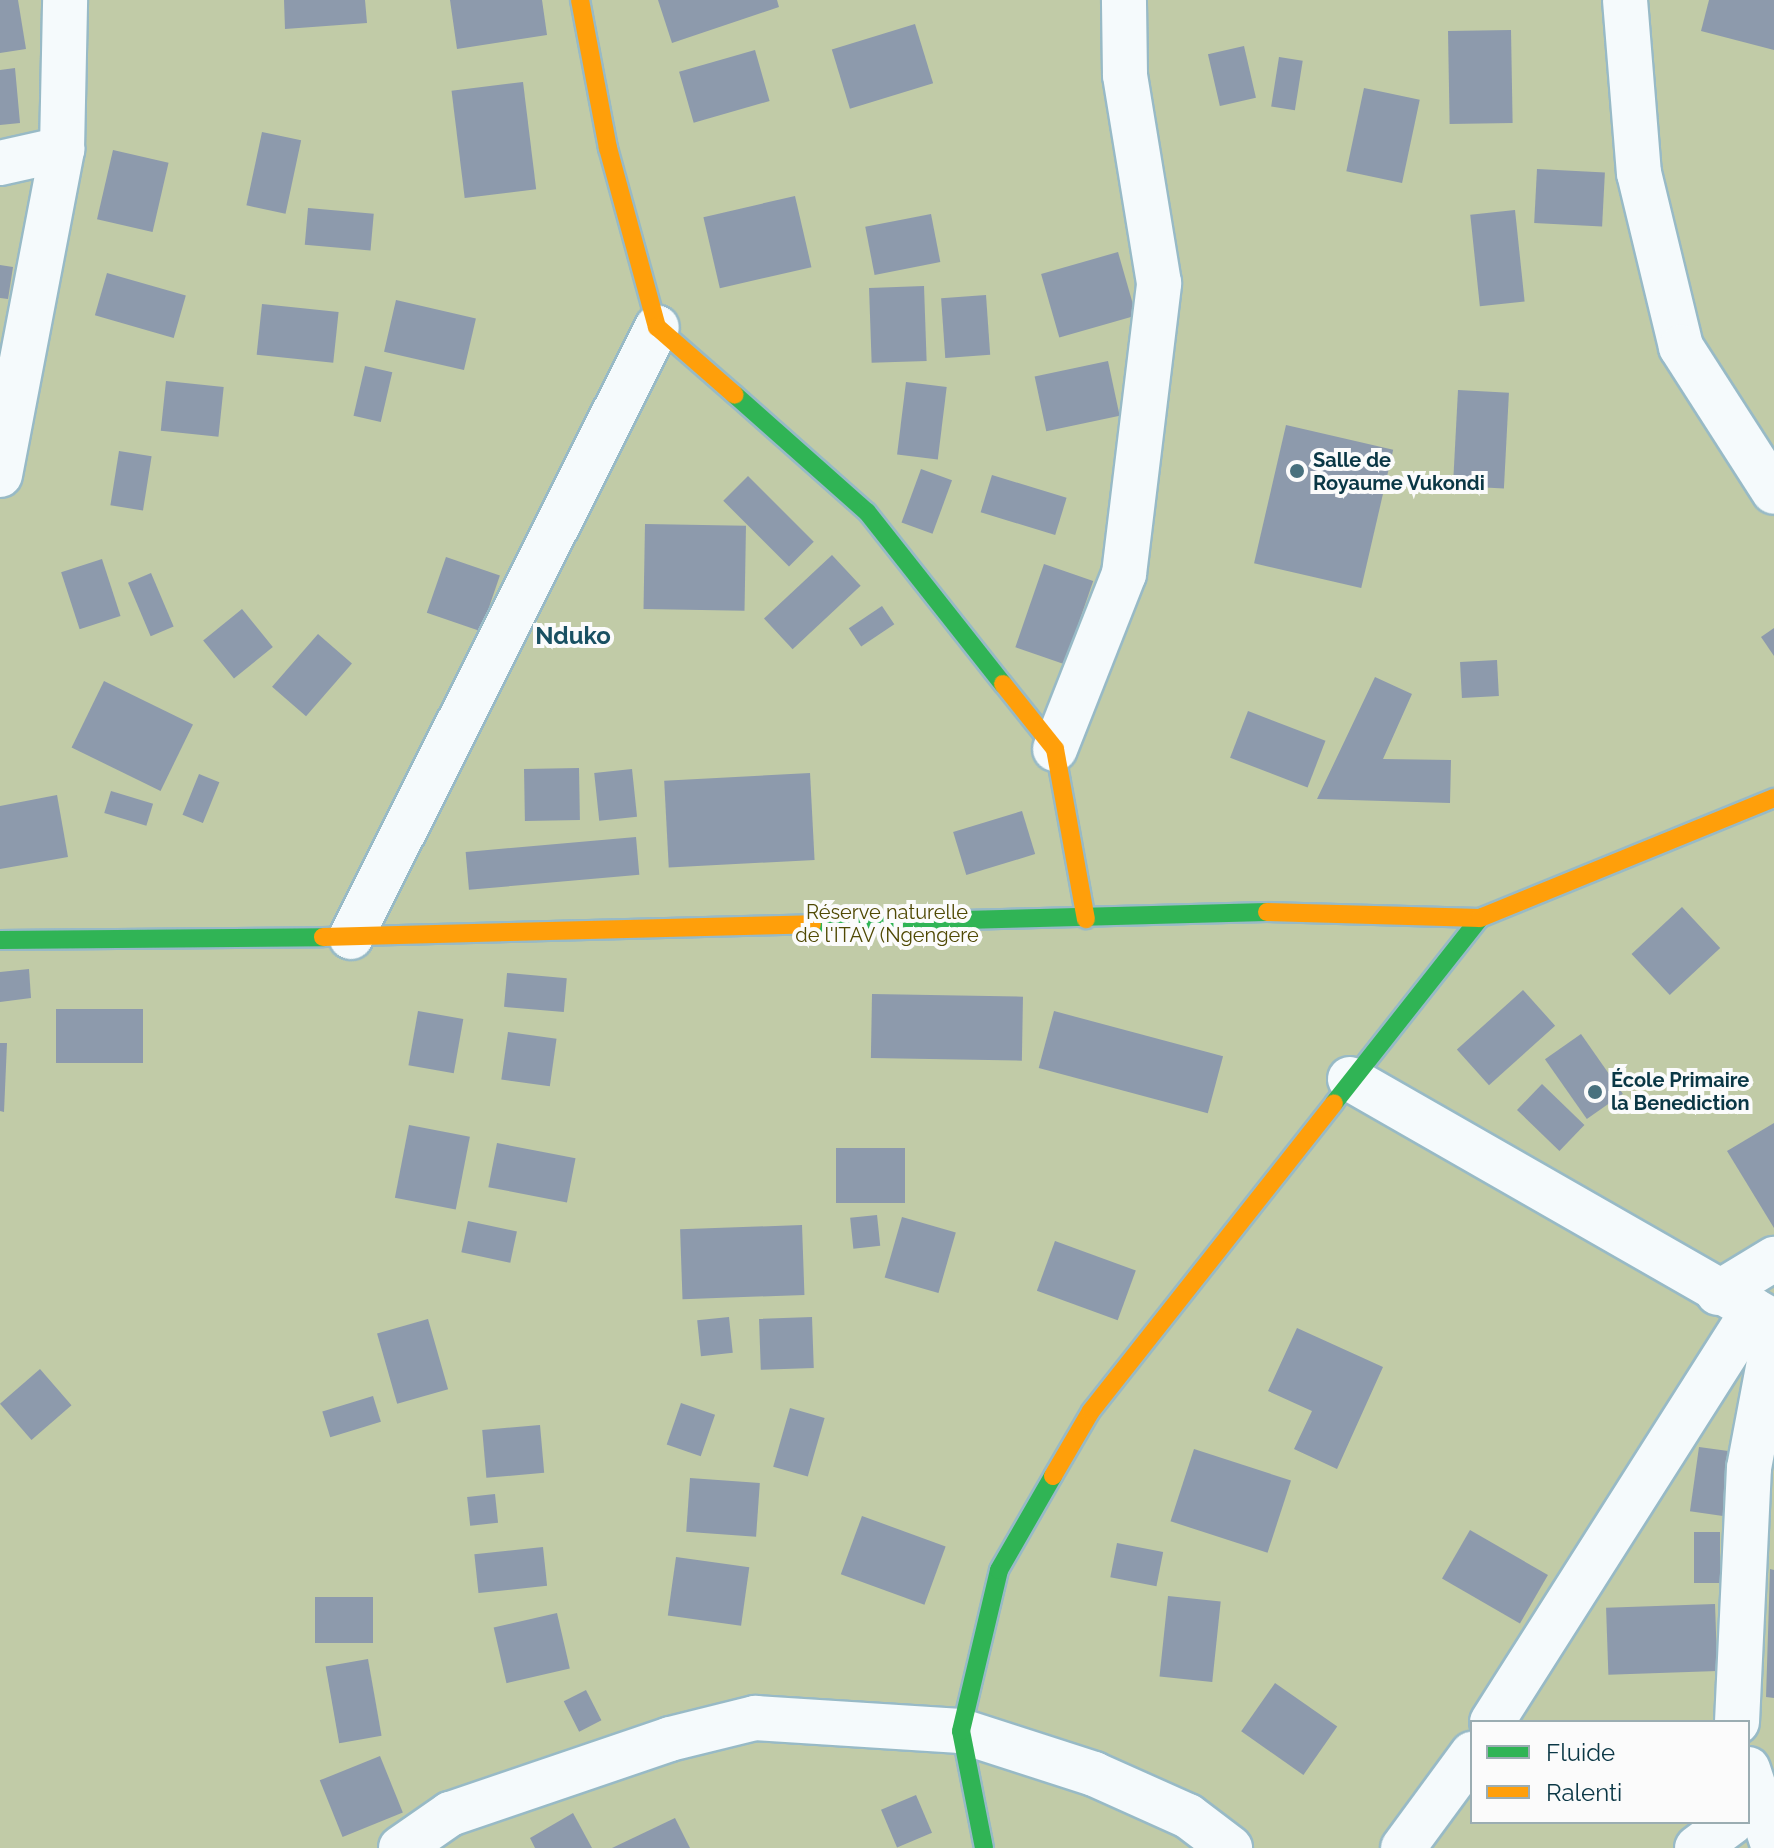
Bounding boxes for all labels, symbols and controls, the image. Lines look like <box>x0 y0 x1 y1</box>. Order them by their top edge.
place label: Salle de Royaume Vukondi <box>1313 448 1486 495</box>
marker: Salle de Royaume Vukondi <box>1288 462 1306 480</box>
district label: Nduko <box>535 622 611 650</box>
park label: Réserve naturelle de l'ITAV (Ngengere <box>795 900 979 947</box>
place label: École Primaire la Benediction <box>1611 1068 1750 1115</box>
marker: École Primaire la Benediction <box>1586 1083 1604 1101</box>
legend <box>1470 1720 1750 1824</box>
text: Fluide <box>1546 1738 1615 1767</box>
text: Ralenti <box>1546 1778 1622 1807</box>

